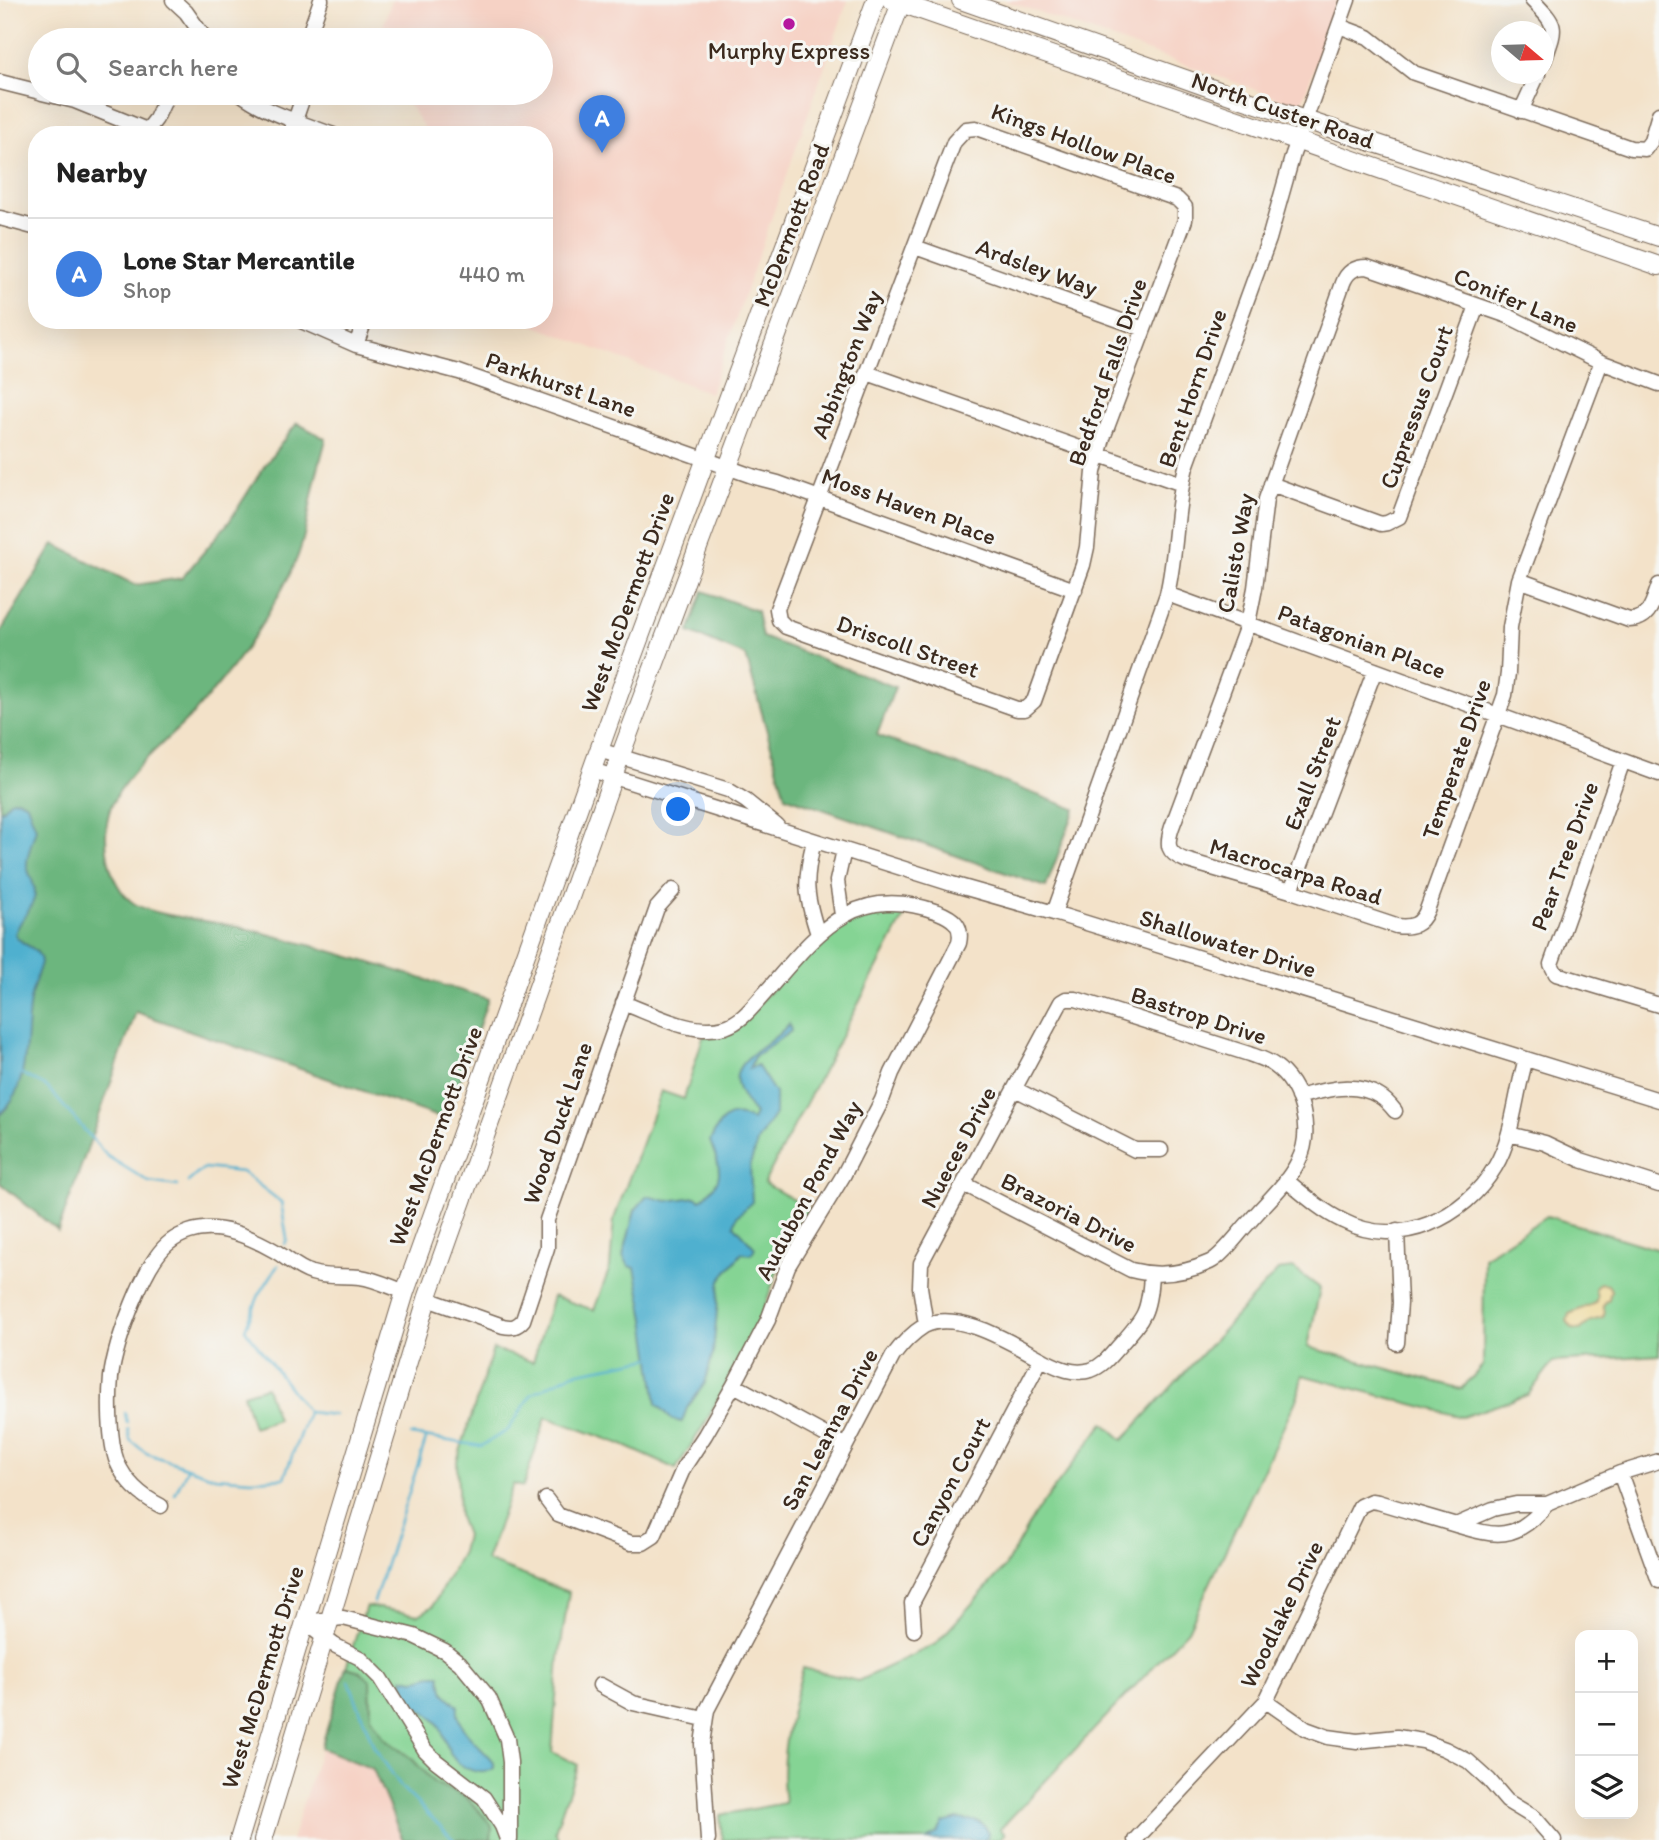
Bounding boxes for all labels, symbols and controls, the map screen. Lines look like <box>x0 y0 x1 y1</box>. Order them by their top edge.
marker: Murphy Express <box>781 16 797 32</box>
north arrow <box>1491 21 1554 84</box>
search box <box>28 28 553 105</box>
place label: Murphy Express <box>708 36 870 65</box>
icon: search <box>52 48 90 86</box>
text: Search here <box>108 51 238 83</box>
street label: North Custer Road <box>1188 65 1378 155</box>
pin: A <box>579 95 625 153</box>
street label: Kings Hollow Place <box>987 96 1181 190</box>
street label: McDermott Road <box>746 139 836 311</box>
text: Nearby <box>56 153 147 190</box>
street label: Ardsley Way <box>972 232 1102 303</box>
text: Lone Star Mercantile <box>123 244 355 276</box>
text: A <box>72 260 86 288</box>
text: 440 m <box>459 260 525 288</box>
street label: Conifer Lane <box>1449 261 1583 339</box>
street label: Bedford Falls Drive <box>1061 274 1153 470</box>
text: Shop <box>123 276 171 304</box>
street label: Abbington Way <box>804 286 888 442</box>
street label: Bent Horn Drive <box>1151 305 1233 471</box>
street label: Cupressus Court <box>1373 321 1459 493</box>
street label: Parkhurst Lane <box>482 345 640 423</box>
street label: Moss Haven Place <box>818 461 1000 551</box>
street label: West McDermott Drive <box>574 488 680 716</box>
street label: Calisto Way <box>1210 491 1260 615</box>
street label: Patagonian Place <box>1274 597 1450 685</box>
street label: Driscoll Street <box>833 608 983 684</box>
street label: Temperate Drive <box>1415 675 1497 843</box>
street label: Exall Street <box>1277 712 1347 834</box>
street label: Pear Tree Drive <box>1524 778 1604 934</box>
your location <box>661 792 695 826</box>
street label: Macrocarpa Road <box>1206 831 1386 911</box>
street label: Shallowater Drive <box>1136 902 1320 984</box>
street label: Bastrop Drive <box>1127 979 1271 1051</box>
street label: West McDermott Drive <box>382 1022 488 1250</box>
street label: Wood Duck Lane <box>516 1038 598 1208</box>
street label: Nueces Drive <box>914 1081 1002 1213</box>
street label: Audubon Pond Way <box>748 1095 868 1285</box>
street label: Brazoria Drive <box>996 1165 1142 1259</box>
street label: San Leanna Drive <box>774 1343 884 1515</box>
street label: Canyon Court <box>904 1412 996 1552</box>
street label: Woodlake Drive <box>1233 1536 1329 1692</box>
street label: West McDermott Drive <box>214 1562 310 1792</box>
map controls <box>1575 1630 1638 1819</box>
button: + <box>1575 1630 1638 1693</box>
button: − <box>1575 1693 1638 1756</box>
button: layers <box>1575 1756 1638 1819</box>

